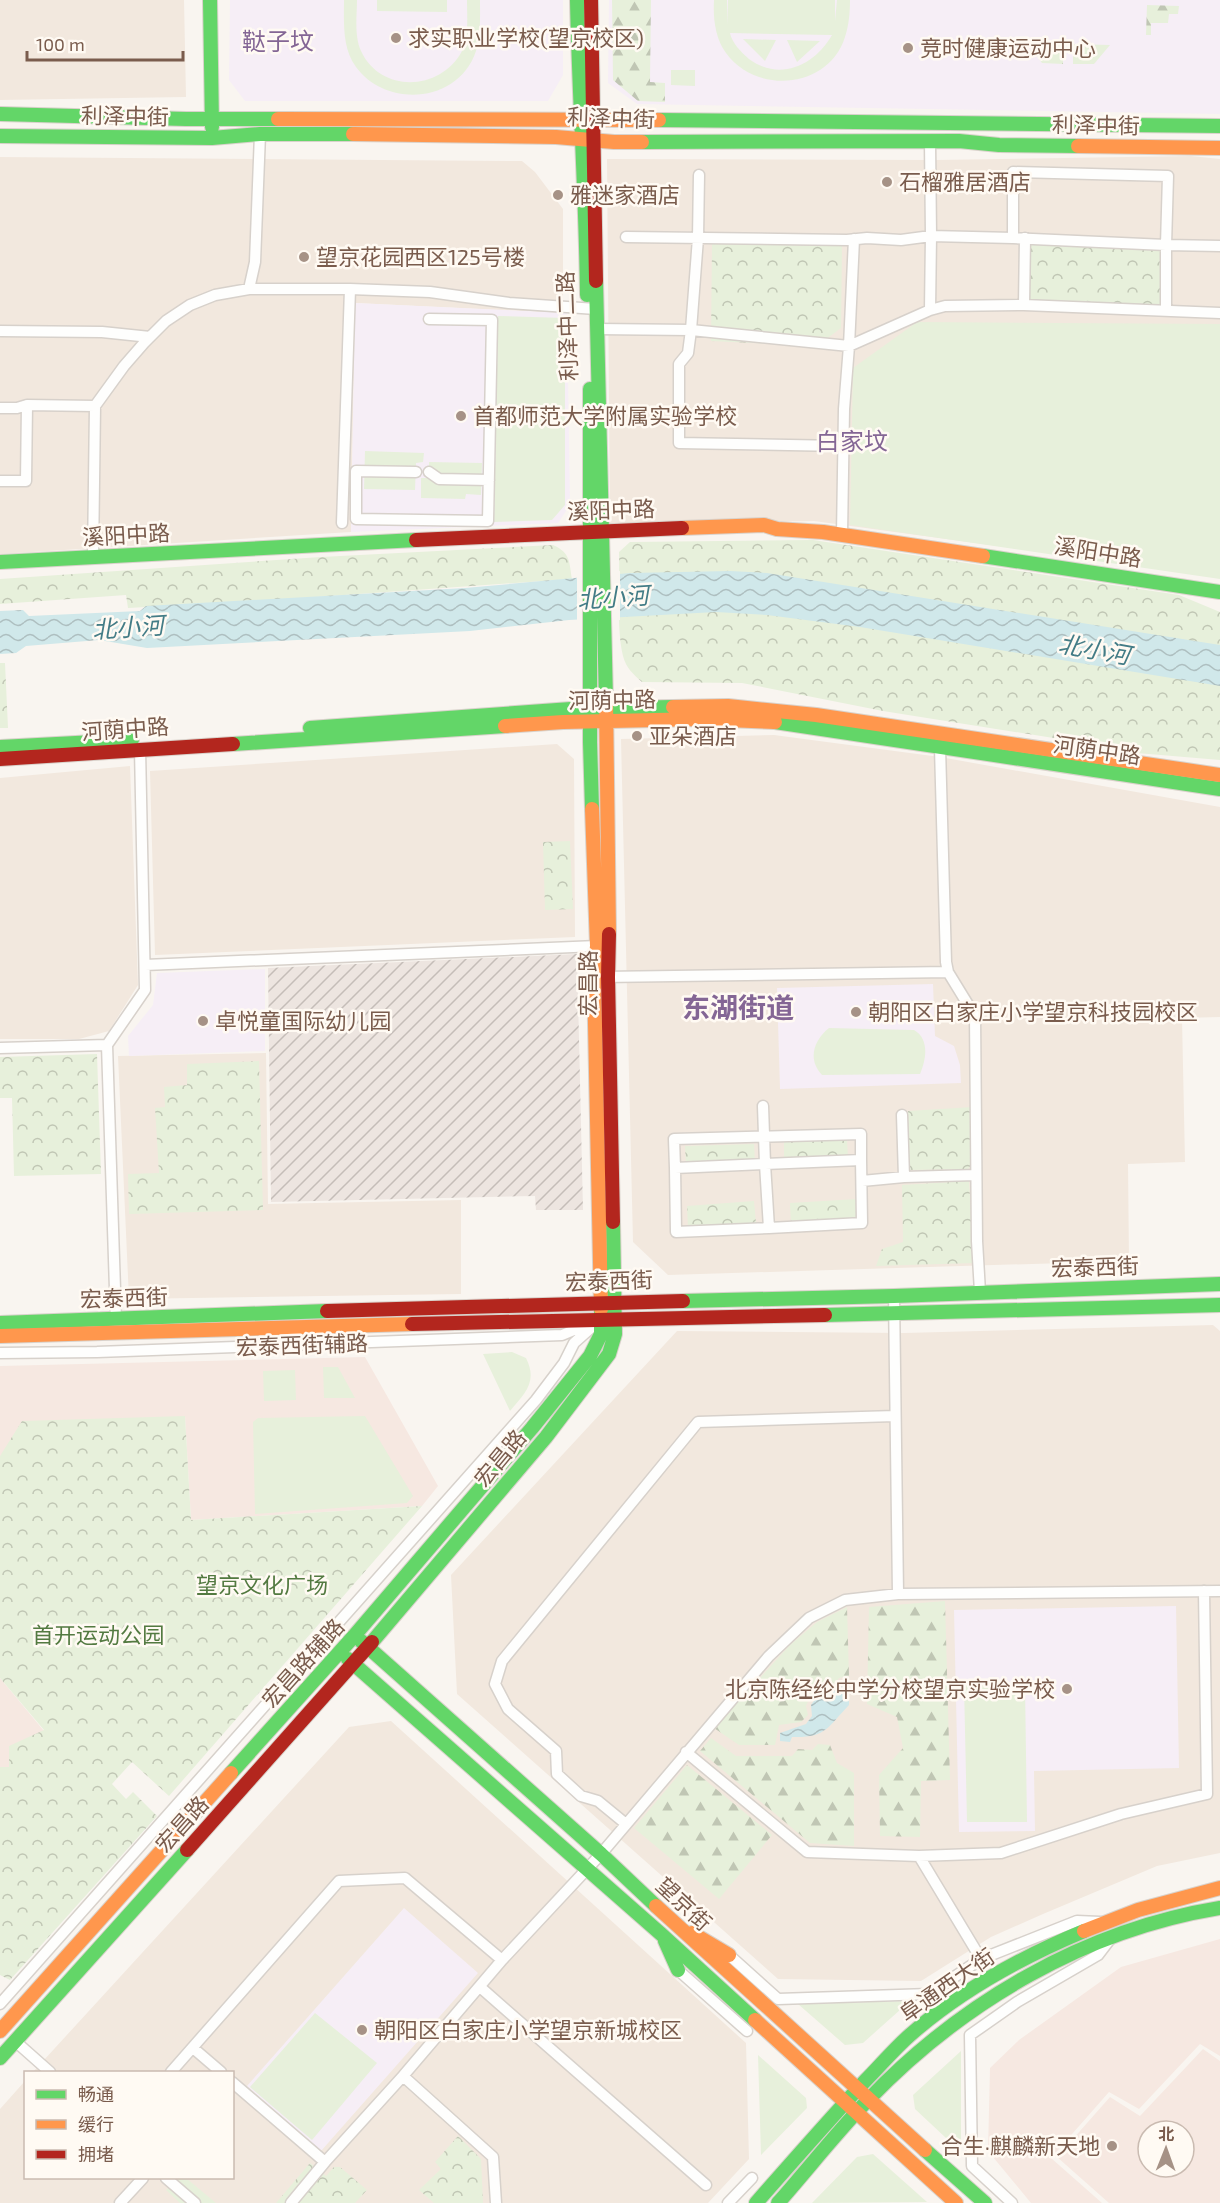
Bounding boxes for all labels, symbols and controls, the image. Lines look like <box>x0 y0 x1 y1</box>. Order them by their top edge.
scale bar <box>27 24 183 62</box>
place label: 求实职业学校(望京校区) <box>408 24 644 50</box>
district label: 鞑子坟 <box>242 26 314 55</box>
marker: 求实职业学校(望京校区) <box>389 31 403 45</box>
text: 100 m <box>36 33 85 55</box>
place label: 竞时健康运动中心 <box>920 34 1096 60</box>
marker: 竞时健康运动中心 <box>901 41 915 55</box>
street label: 利泽中街 <box>81 101 169 129</box>
street label: 利泽中街 <box>567 102 655 132</box>
street label: 利泽中街 <box>1052 110 1140 138</box>
place label: 石榴雅居酒店 <box>899 168 1031 194</box>
marker: 石榴雅居酒店 <box>880 175 894 189</box>
place label: 雅迷家酒店 <box>570 181 680 207</box>
marker: 雅迷家酒店 <box>551 188 565 202</box>
place label: 望京花园西区125号楼 <box>316 243 525 269</box>
marker: 望京花园西区125号楼 <box>297 250 311 264</box>
street label: 利泽中二路 <box>551 271 581 381</box>
place label: 首都师范大学附属实验学校 <box>473 402 737 428</box>
marker: 首都师范大学附属实验学校 <box>454 409 468 423</box>
district label: 白家坟 <box>816 426 888 455</box>
street label: 溪阳中路 <box>567 494 655 524</box>
street label: 溪阳中路 <box>81 519 171 549</box>
street label: 溪阳中路 <box>1053 531 1144 571</box>
water label: 北小河 <box>576 579 654 613</box>
water label: 北小河 <box>91 609 169 643</box>
water label: 北小河 <box>1056 628 1136 670</box>
street label: 河荫中路 <box>568 685 656 713</box>
street label: 河荫中路 <box>80 712 170 744</box>
place label: 亚朵酒店 <box>649 722 737 748</box>
marker: 亚朵酒店 <box>630 729 644 743</box>
street label: 河荫中路 <box>1052 730 1143 768</box>
street label: 宏昌路 <box>574 950 600 1016</box>
district label: 东湖街道 <box>682 990 794 1024</box>
place label: 朝阳区白家庄小学望京科技园校区 <box>868 998 1198 1024</box>
marker: 朝阳区白家庄小学望京科技园校区 <box>849 1005 863 1019</box>
place label: 卓悦童国际幼儿园 <box>215 1007 391 1033</box>
marker: 卓悦童国际幼儿园 <box>196 1014 210 1028</box>
street label: 宏泰西街 <box>1051 1251 1139 1281</box>
street label: 宏泰西街 <box>565 1265 653 1295</box>
street label: 宏泰西街 <box>80 1282 168 1312</box>
street label: 宏泰西街辅路 <box>236 1329 368 1359</box>
street label: 宏昌路 <box>468 1424 530 1491</box>
park label: 望京文化广场 <box>196 1571 328 1597</box>
street label: 宏昌路辅路 <box>256 1613 349 1712</box>
park label: 首开运动公园 <box>32 1621 164 1647</box>
place label: 北京陈经纶中学分校望京实验学校 <box>725 1675 1055 1701</box>
marker: 北京陈经纶中学分校望京实验学校 <box>1060 1682 1074 1696</box>
street label: 宏昌路 <box>150 1790 213 1857</box>
street label: 望京街 <box>652 1871 718 1935</box>
street label: 阜通西大街 <box>894 1942 999 2026</box>
place label: 朝阳区白家庄小学望京新城校区 <box>374 2016 682 2042</box>
marker: 朝阳区白家庄小学望京新城校区 <box>355 2023 369 2037</box>
legend <box>24 2071 234 2179</box>
text: 畅通 <box>78 2083 114 2105</box>
text: 缓行 <box>78 2113 114 2135</box>
north arrow <box>1136 2119 1196 2179</box>
text: 北 <box>1158 2124 1174 2143</box>
place label: 合生·麒麟新天地 <box>941 2132 1100 2158</box>
marker: 合生·麒麟新天地 <box>1105 2139 1119 2153</box>
text: 拥堵 <box>78 2143 114 2165</box>

